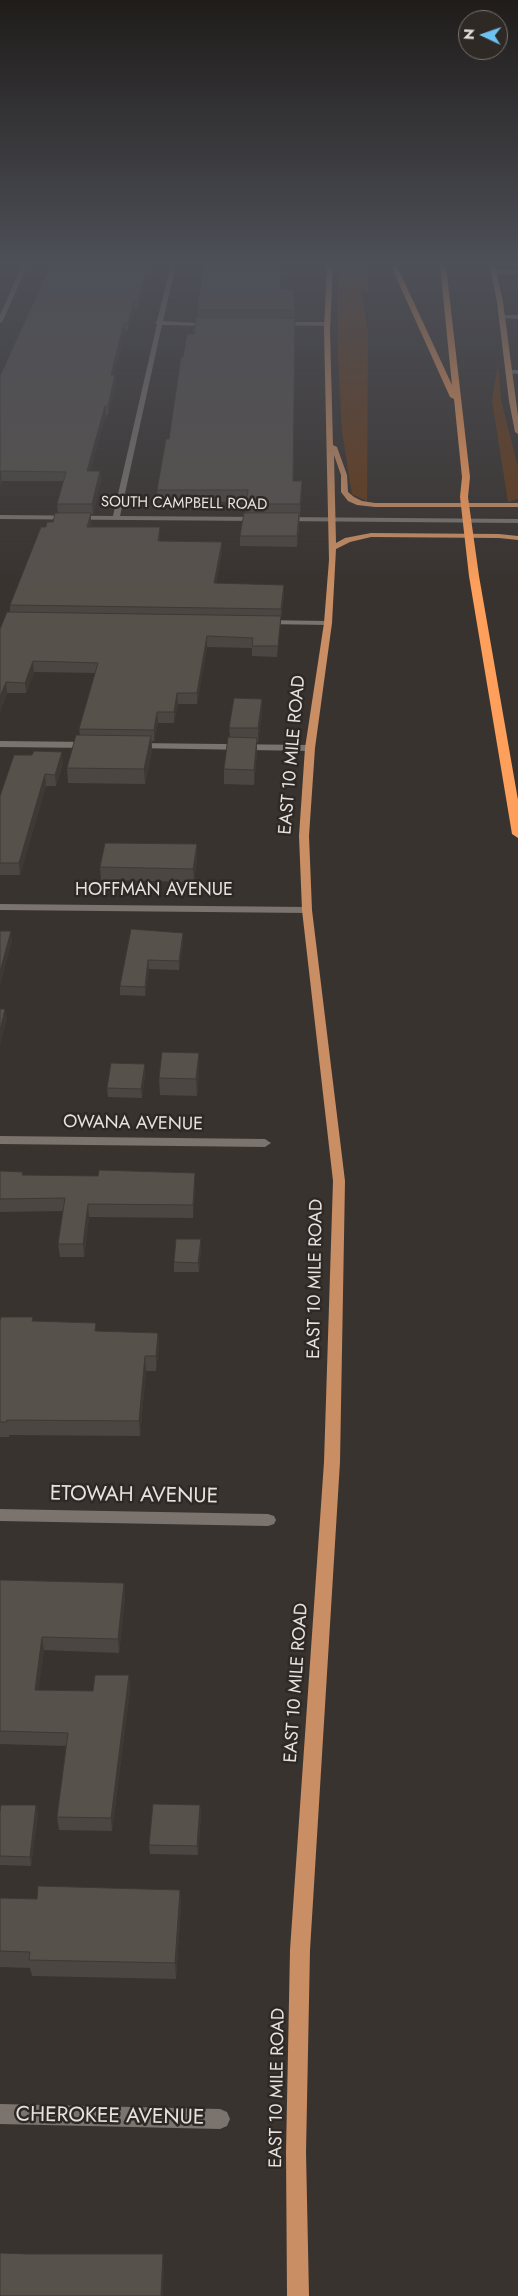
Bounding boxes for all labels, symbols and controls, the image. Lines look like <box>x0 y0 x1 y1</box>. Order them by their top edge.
north arrow <box>458 10 508 60</box>
text: N <box>459 28 479 40</box>
street label: SOUTH CAMPBELL ROAD <box>101 494 267 514</box>
street label: EAST 10 MILE ROAD <box>275 674 311 836</box>
street label: HOFFMAN AVENUE <box>75 880 233 902</box>
street label: OWANA AVENUE <box>63 1112 203 1136</box>
street label: EAST 10 MILE ROAD <box>304 1199 328 1359</box>
street label: ETOWAH AVENUE <box>50 1482 218 1510</box>
street label: EAST 10 MILE ROAD <box>281 1602 313 1764</box>
street label: EAST 10 MILE ROAD <box>266 2008 290 2168</box>
street label: CHEROKEE AVENUE <box>15 2103 205 2131</box>

